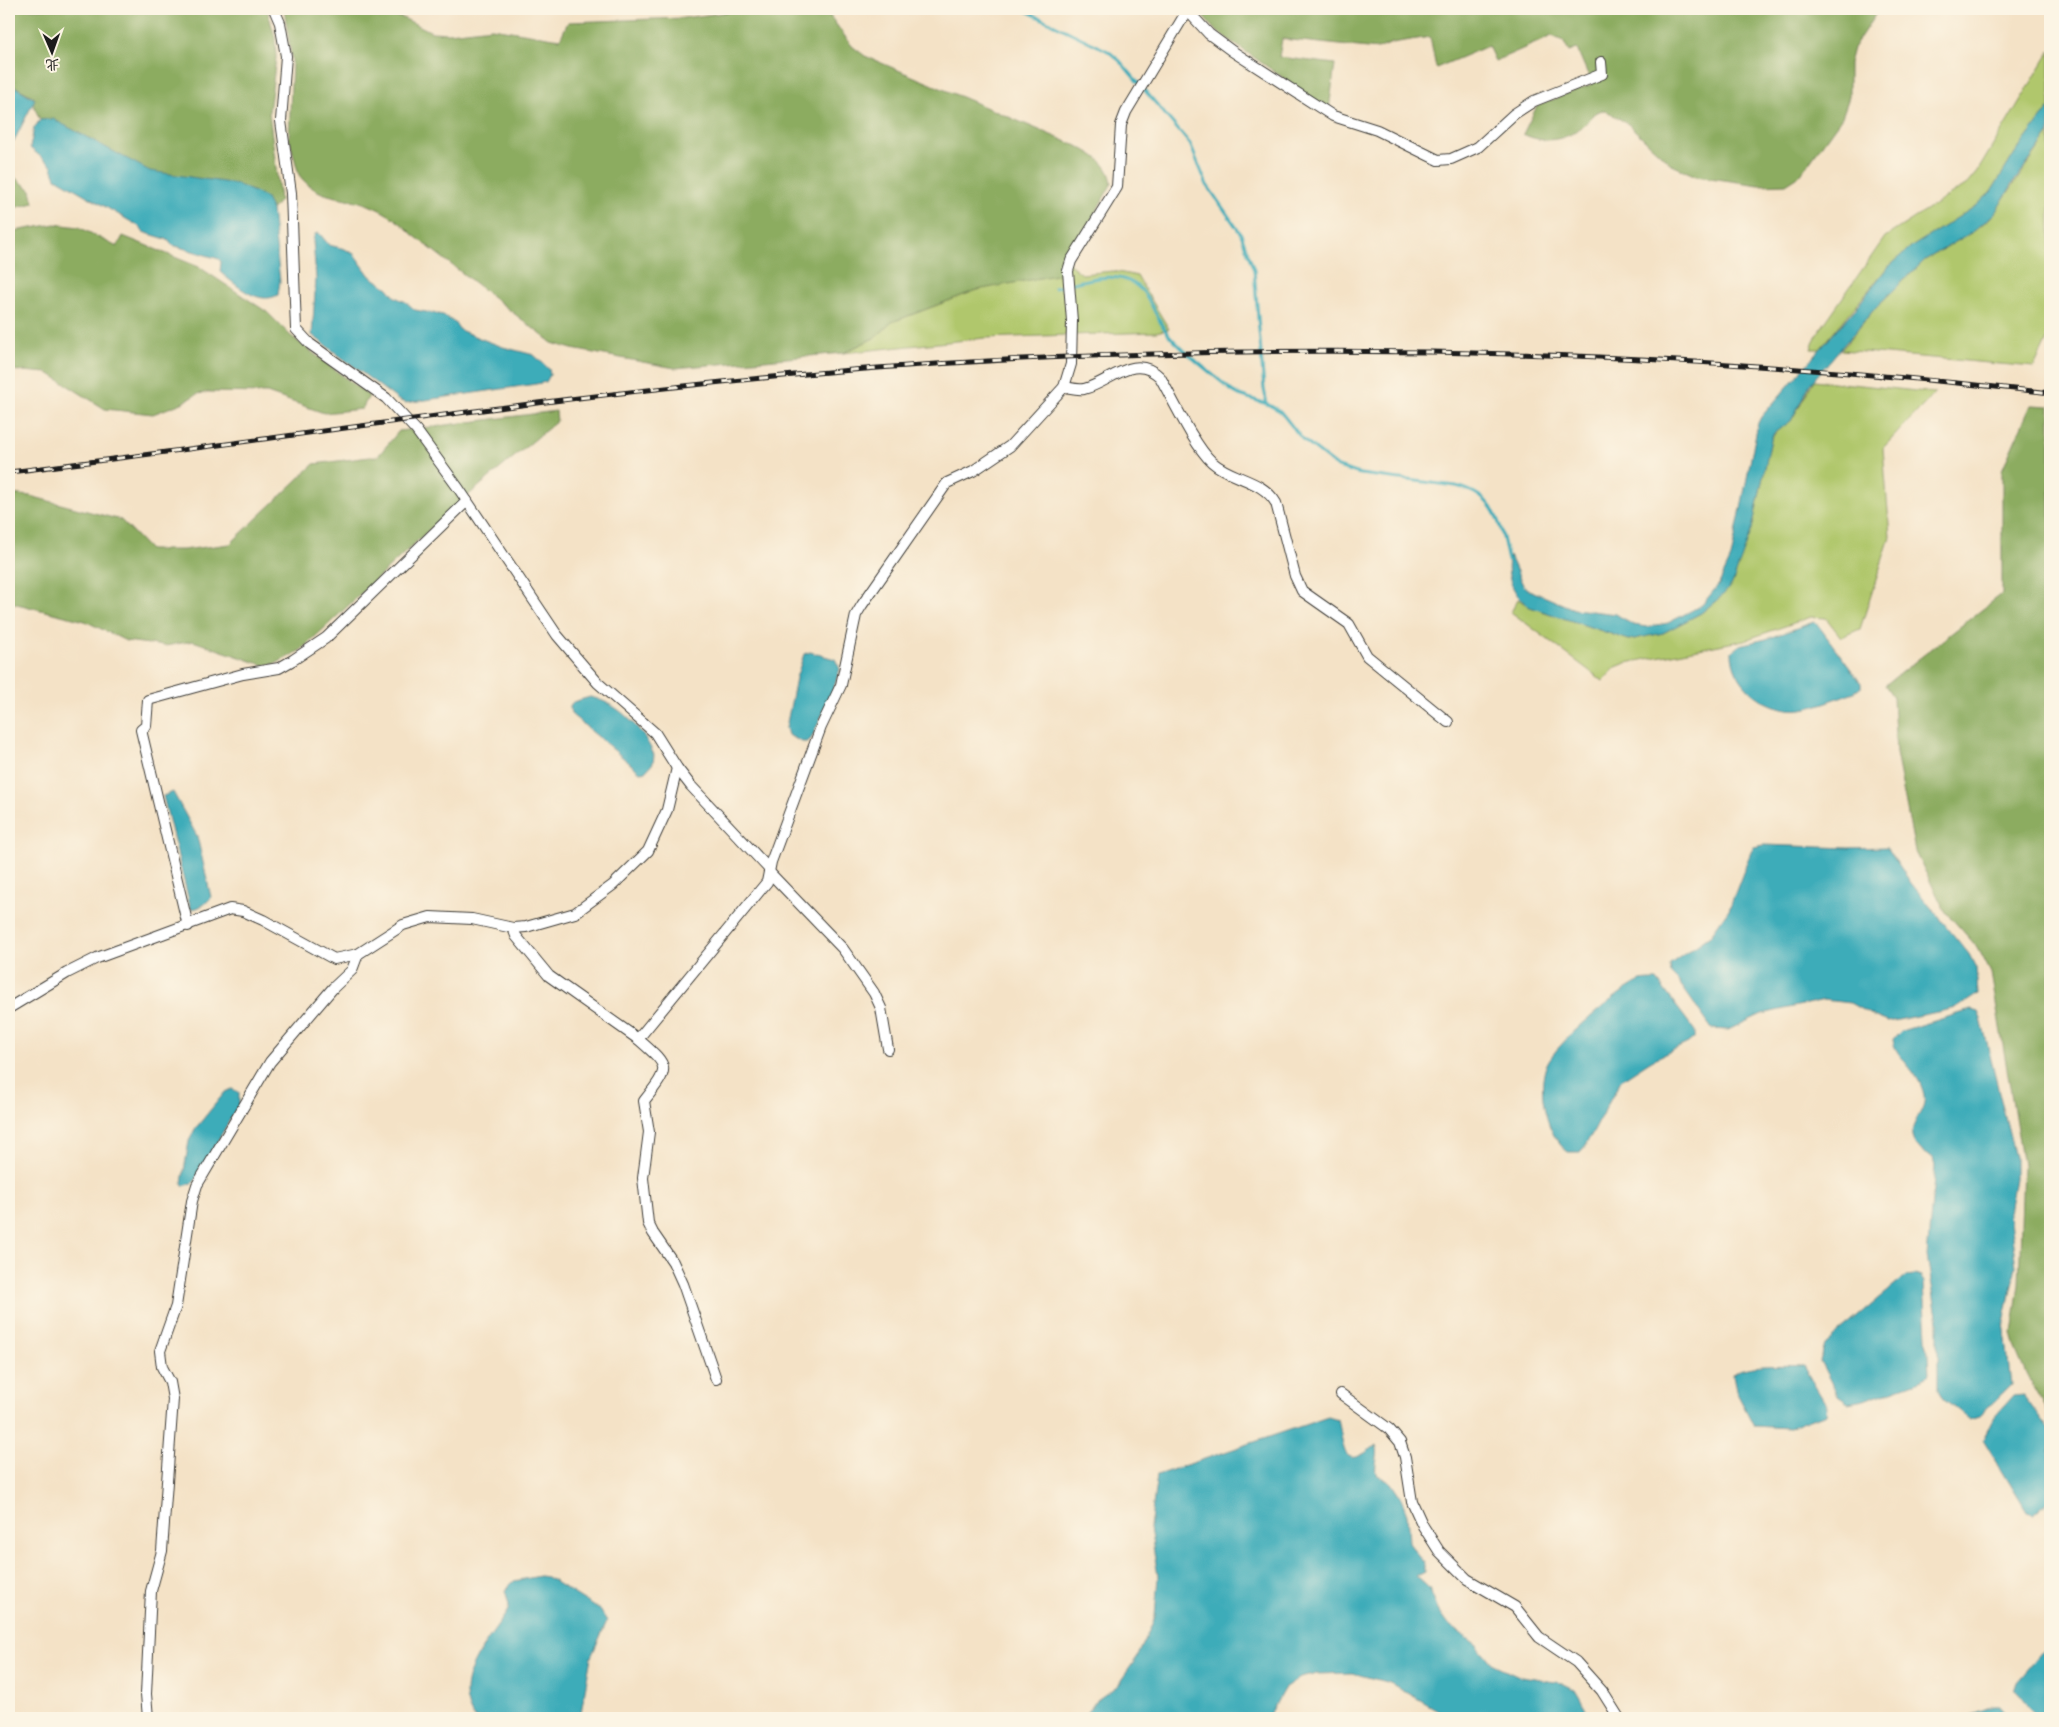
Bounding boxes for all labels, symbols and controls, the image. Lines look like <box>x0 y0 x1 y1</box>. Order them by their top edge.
north arrow <box>28 28 78 78</box>
text: 北 <box>45 53 60 75</box>

